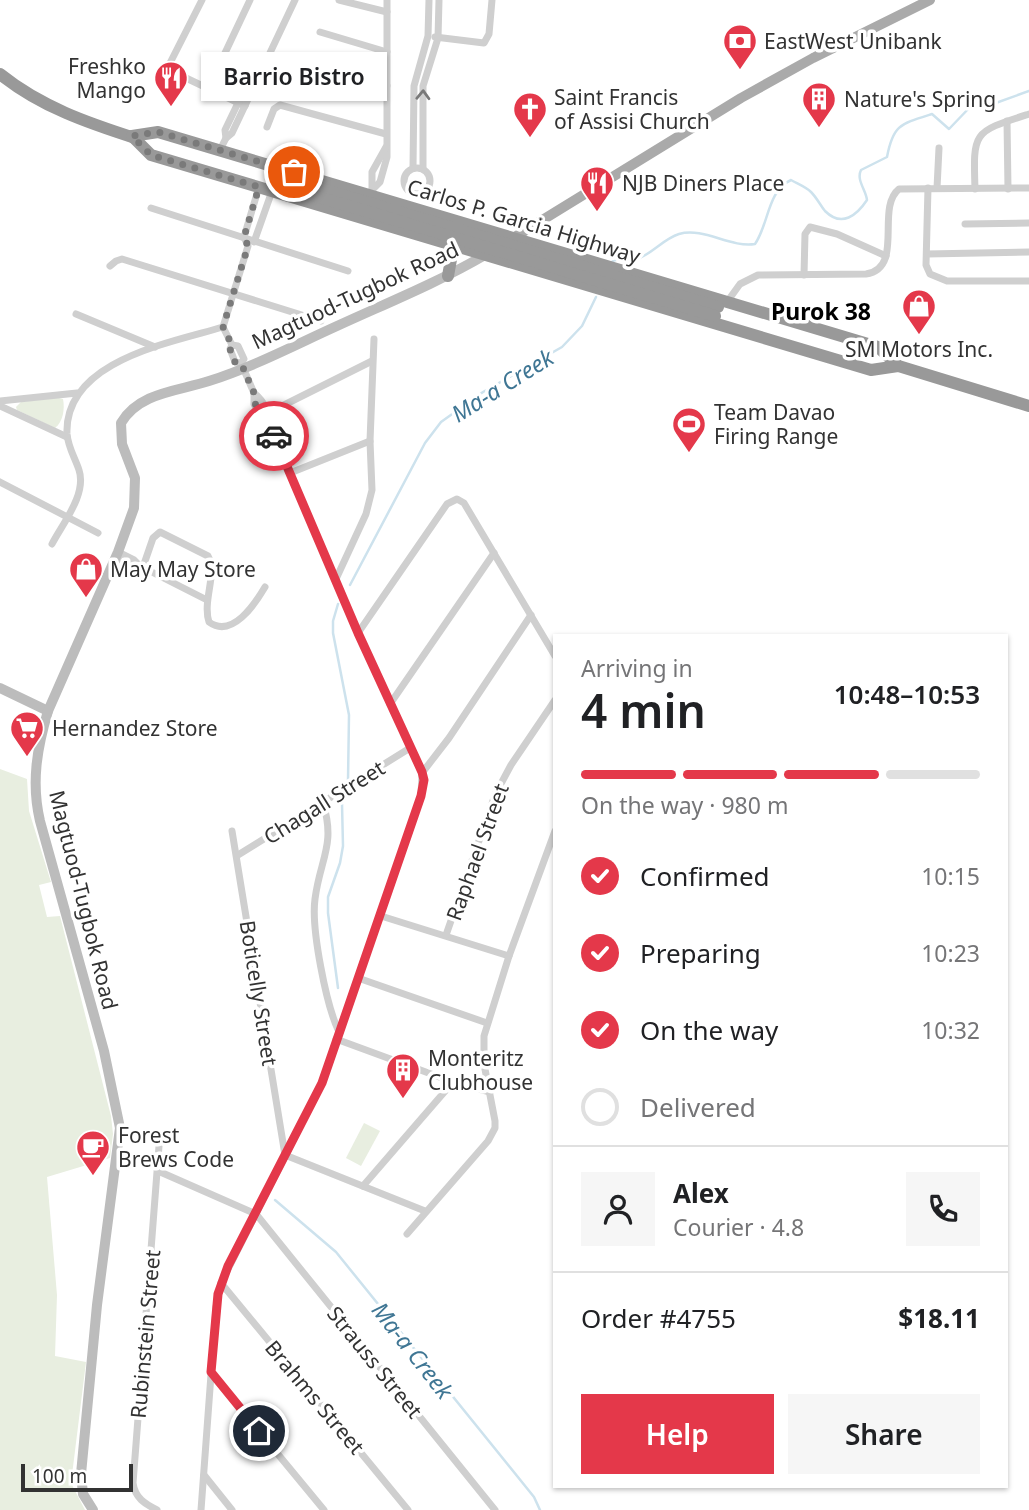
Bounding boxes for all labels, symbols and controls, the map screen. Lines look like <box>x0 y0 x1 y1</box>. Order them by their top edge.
bank icon: EastWest Unibank <box>721 22 759 71</box>
place label: EastWest Unibank <box>764 27 943 55</box>
place label: Freshko Mango <box>68 52 146 104</box>
callout: Barrio Bistro <box>201 53 387 102</box>
restaurant icon: Freshko Mango <box>152 59 190 108</box>
text: Barrio Bistro <box>223 60 365 92</box>
building icon: Nature's Spring <box>800 80 838 129</box>
place label: Saint Francis of Assisi Church <box>554 83 710 135</box>
place label: Nature's Spring <box>844 85 996 113</box>
one-way arrow <box>416 90 431 101</box>
church icon: Saint Francis of Assisi Church <box>511 90 549 139</box>
pin <box>264 142 324 202</box>
icon: bag <box>275 153 313 191</box>
restaurant icon: NJB Diners Place <box>578 164 616 213</box>
place label: NJB Diners Place <box>622 169 784 197</box>
street label: Carlos P. Garcia Highway <box>404 172 644 270</box>
street label: Magtuod-Tugbok Road <box>247 235 463 355</box>
shop icon: SM Motors Inc. <box>900 287 938 336</box>
district label: Purok 38 <box>771 295 871 327</box>
place label: SM Motors Inc. <box>845 335 993 363</box>
water label: Ma-a Creek <box>445 340 561 429</box>
place label: Team Davao Firing Range <box>714 398 838 450</box>
courier <box>239 401 309 471</box>
sports icon: Team Davao Firing Range <box>670 405 708 454</box>
icon: car <box>255 417 293 455</box>
shop icon: May May Store <box>67 550 105 599</box>
place label: May May Store <box>110 555 256 583</box>
text: Arriving in <box>581 652 693 684</box>
text: 10:48–10:53 <box>834 676 980 712</box>
text: 4 min <box>581 679 706 741</box>
supermarket icon: Hernandez Store <box>8 709 46 758</box>
place label: Hernandez Store <box>52 714 218 742</box>
street label: Chagall Street <box>258 753 390 850</box>
street label: Raphael Street <box>439 779 515 924</box>
street label: Magtuod-Tugbok Road <box>43 787 125 1013</box>
text: On the way · 980 m <box>581 789 788 821</box>
icon: check <box>581 857 619 895</box>
text: Confirmed <box>640 858 770 894</box>
text: 10:15 <box>921 860 980 892</box>
street label: Boticelly Street <box>234 918 284 1068</box>
icon: check <box>581 934 619 972</box>
text: Preparing <box>640 935 761 971</box>
text: 10:23 <box>921 937 980 969</box>
icon: check <box>581 1011 619 1049</box>
text: On the way <box>640 1012 778 1048</box>
text: 10:32 <box>921 1014 980 1046</box>
place label: Monteritz Clubhouse <box>428 1044 533 1096</box>
building icon: Monteritz Clubhouse <box>384 1051 422 1100</box>
text: Delivered <box>640 1089 756 1125</box>
place label: Forest Brews Code <box>118 1121 234 1173</box>
cafe icon: Forest Brews Code <box>74 1128 112 1177</box>
button: person <box>581 1172 655 1246</box>
button: phone <box>906 1172 980 1246</box>
text: Alex <box>673 1175 729 1211</box>
text: Courier · 4.8 <box>673 1211 804 1243</box>
street label: Rubinstein Street <box>124 1248 166 1420</box>
water label: Ma-a Creek <box>365 1295 462 1407</box>
street label: Strauss Street <box>321 1300 429 1424</box>
text: Order #4755 <box>581 1300 736 1336</box>
text: $18.11 <box>898 1300 980 1336</box>
street label: Brahms Street <box>259 1334 371 1460</box>
button: Help <box>581 1394 774 1474</box>
button: Share <box>788 1394 980 1474</box>
pin <box>229 1401 289 1461</box>
icon: home <box>240 1412 278 1450</box>
scale bar <box>21 1461 133 1493</box>
text: 100 m <box>32 1463 87 1489</box>

